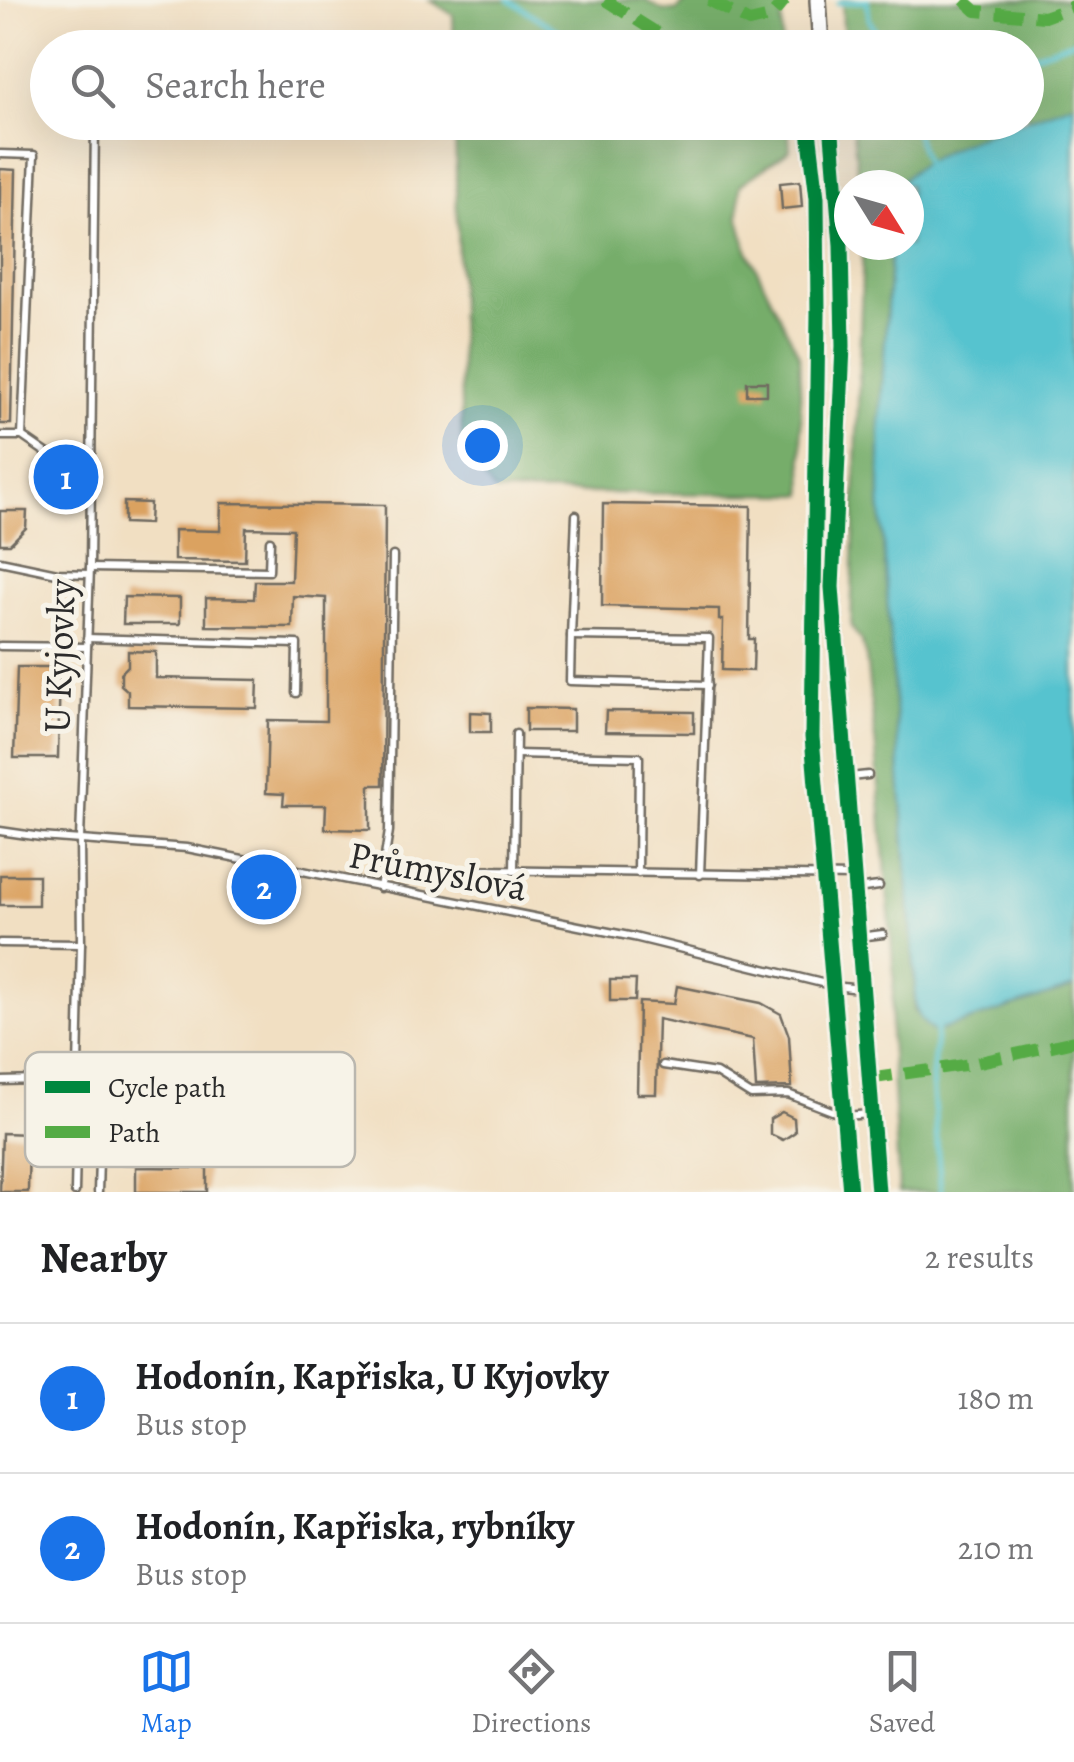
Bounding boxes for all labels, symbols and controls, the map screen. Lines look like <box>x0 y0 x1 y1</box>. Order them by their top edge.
search box <box>30 30 1044 140</box>
icon: search <box>65 58 120 113</box>
text: Search here <box>145 59 326 111</box>
north arrow <box>834 170 924 260</box>
your location <box>457 420 508 471</box>
pin: 1 <box>34 440 98 514</box>
street label: U Kyjovky <box>30 577 88 734</box>
street label: Průmyslová <box>345 828 532 914</box>
pin: 2 <box>232 850 296 924</box>
legend <box>25 1052 355 1167</box>
text: Cycle path <box>108 1069 226 1107</box>
text: Path <box>108 1114 160 1152</box>
text: Nearby <box>40 1229 167 1286</box>
text: 2 results <box>925 1235 1034 1279</box>
text: Hodonín, Kapřiska, U Kyjovky <box>135 1350 609 1402</box>
text: 1 <box>67 1376 78 1420</box>
text: 180 m <box>958 1376 1034 1420</box>
text: Bus stop <box>135 1402 247 1446</box>
text: Hodonín, Kapřiska, rybníky <box>135 1500 574 1552</box>
text: 2 <box>65 1526 80 1570</box>
text: 210 m <box>958 1526 1034 1570</box>
text: Bus stop <box>135 1552 247 1596</box>
tab: Map <box>139 1644 194 1742</box>
tab: Directions <box>471 1644 591 1742</box>
tab: Saved <box>869 1644 935 1742</box>

